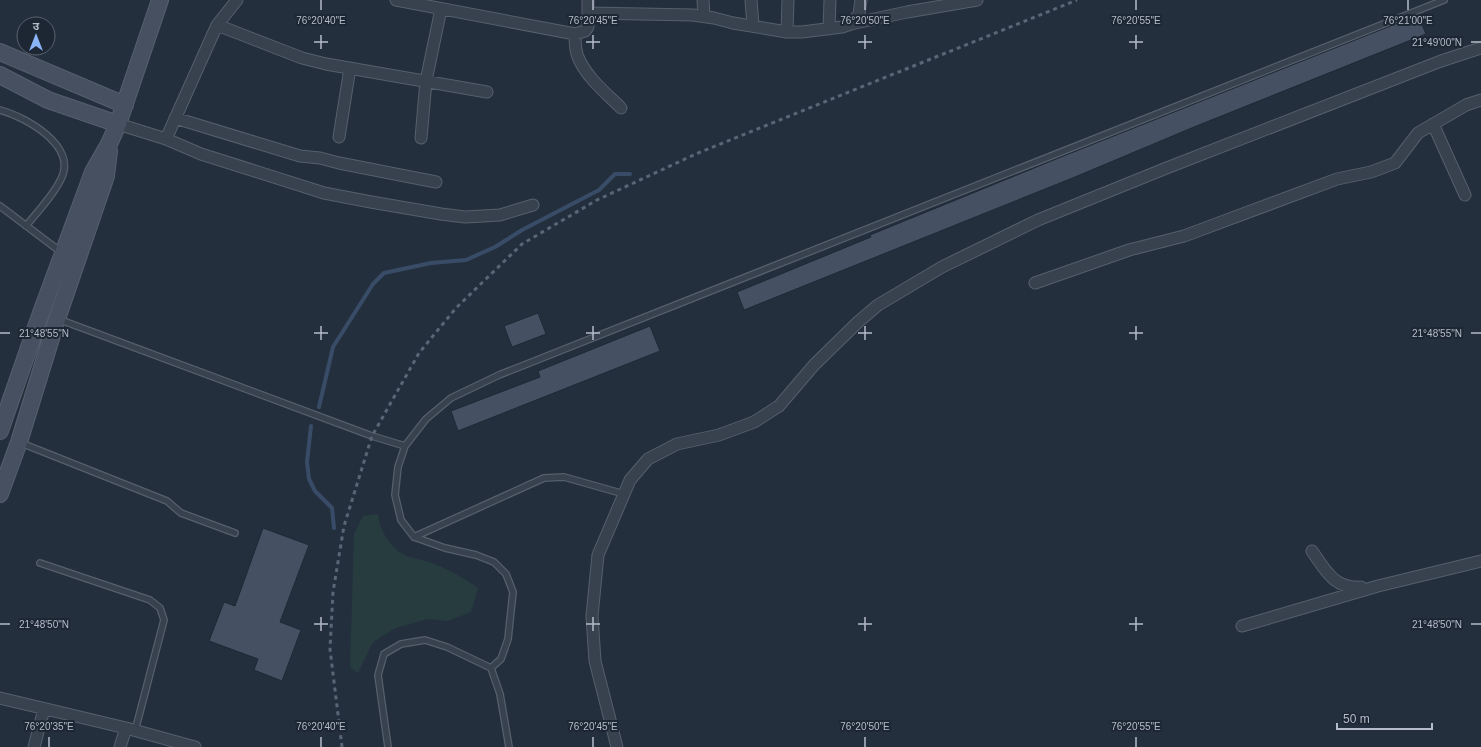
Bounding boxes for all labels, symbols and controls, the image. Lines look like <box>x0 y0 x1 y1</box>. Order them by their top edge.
text: 76°20'40"E <box>296 15 346 26</box>
text: 76°20'45"E <box>568 15 618 26</box>
text: 76°20'50"E <box>840 15 890 26</box>
text: 76°20'55"E <box>1111 15 1161 26</box>
text: 76°21'00"E <box>1383 15 1433 26</box>
north arrow <box>16 16 56 56</box>
text: उ <box>33 20 40 32</box>
text: 21°49'00"N <box>1412 37 1462 48</box>
text: 21°48'55"N <box>19 328 69 339</box>
text: 21°48'55"N <box>1412 328 1462 339</box>
text: 21°48'50"N <box>19 619 69 630</box>
text: 21°48'50"N <box>1412 619 1462 630</box>
scale bar <box>1337 705 1432 731</box>
text: 50 m <box>1343 712 1370 726</box>
text: 76°20'35"E <box>24 721 74 732</box>
text: 76°20'40"E <box>296 721 346 732</box>
text: 76°20'45"E <box>568 721 618 732</box>
text: 76°20'50"E <box>840 721 890 732</box>
text: 76°20'55"E <box>1111 721 1161 732</box>

